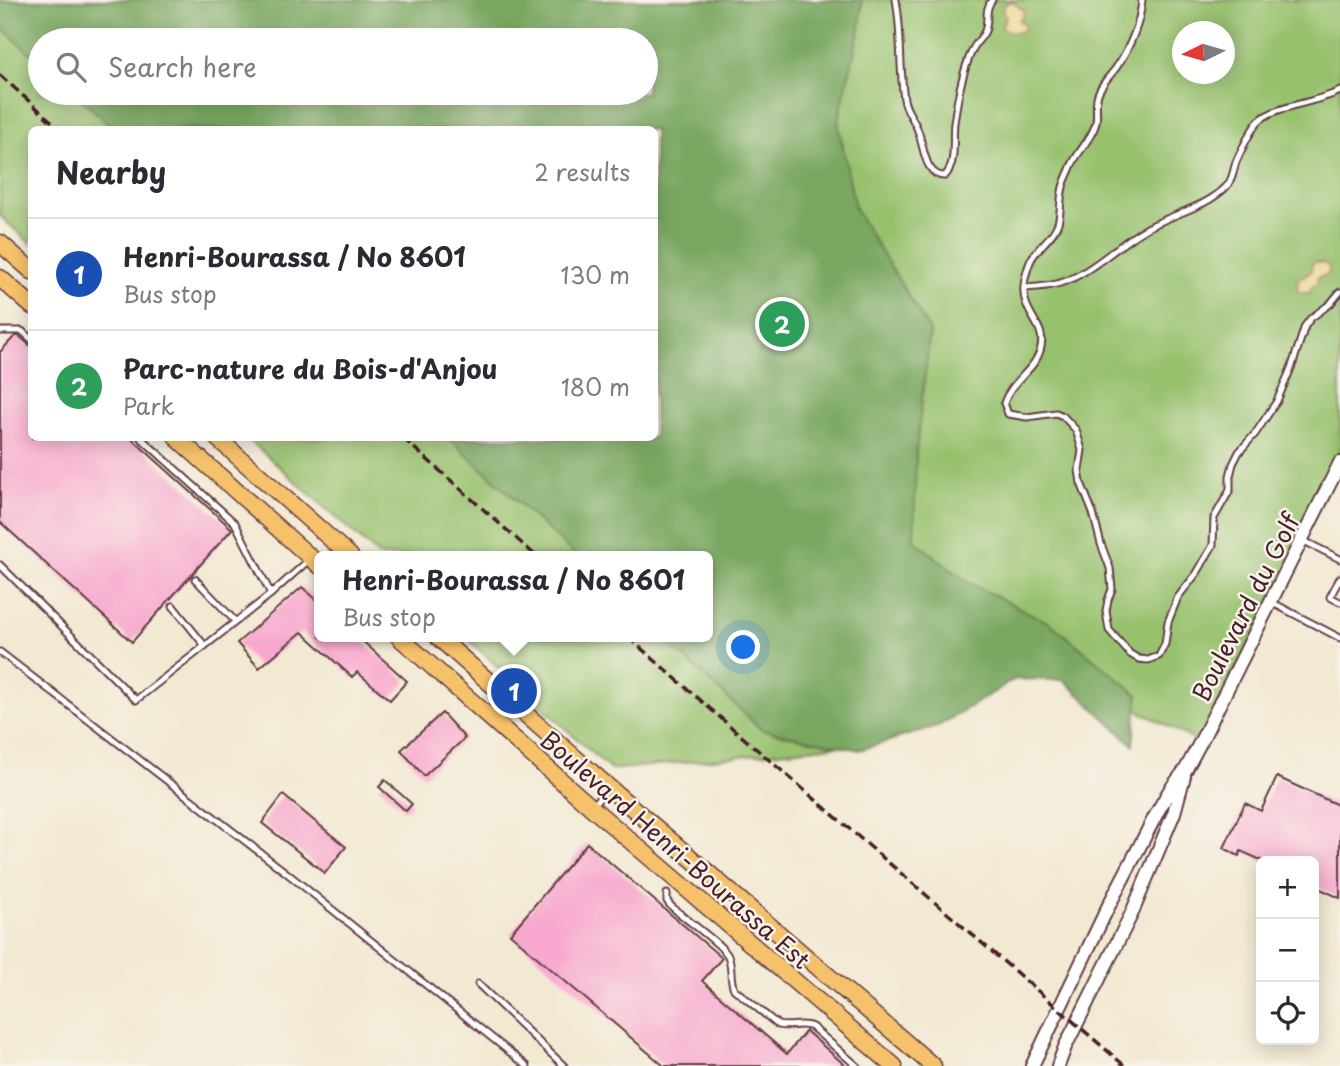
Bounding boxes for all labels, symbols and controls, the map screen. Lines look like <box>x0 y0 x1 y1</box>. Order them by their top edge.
north arrow <box>1172 21 1235 84</box>
search box <box>28 28 658 105</box>
text: Search here <box>108 47 257 86</box>
icon: search <box>52 48 90 86</box>
text: Nearby <box>56 149 166 194</box>
text: 2 results <box>534 154 630 189</box>
text: Henri-Bourassa / No 8601 <box>123 237 466 276</box>
text: 1 <box>74 257 85 292</box>
text: 130 m <box>560 257 630 292</box>
text: Bus stop <box>123 276 217 311</box>
pin: 2 <box>759 298 805 350</box>
text: Parc-nature du Bois-d'Anjou <box>123 349 498 388</box>
text: 2 <box>71 369 87 404</box>
text: 180 m <box>561 369 630 404</box>
text: Park <box>123 388 174 423</box>
street label: Boulevard du Golf <box>1182 505 1309 707</box>
popup <box>314 551 713 642</box>
text: Henri-Bourassa / No 8601 <box>342 560 685 599</box>
text: Bus stop <box>342 599 436 634</box>
your location <box>726 630 760 664</box>
pin: 1 <box>491 665 537 717</box>
street label: Boulevard Henri-Bourassa Est <box>533 721 819 977</box>
map controls <box>1256 856 1319 1045</box>
button: + <box>1256 856 1319 919</box>
button: − <box>1256 919 1319 982</box>
button: locate <box>1256 982 1319 1045</box>

